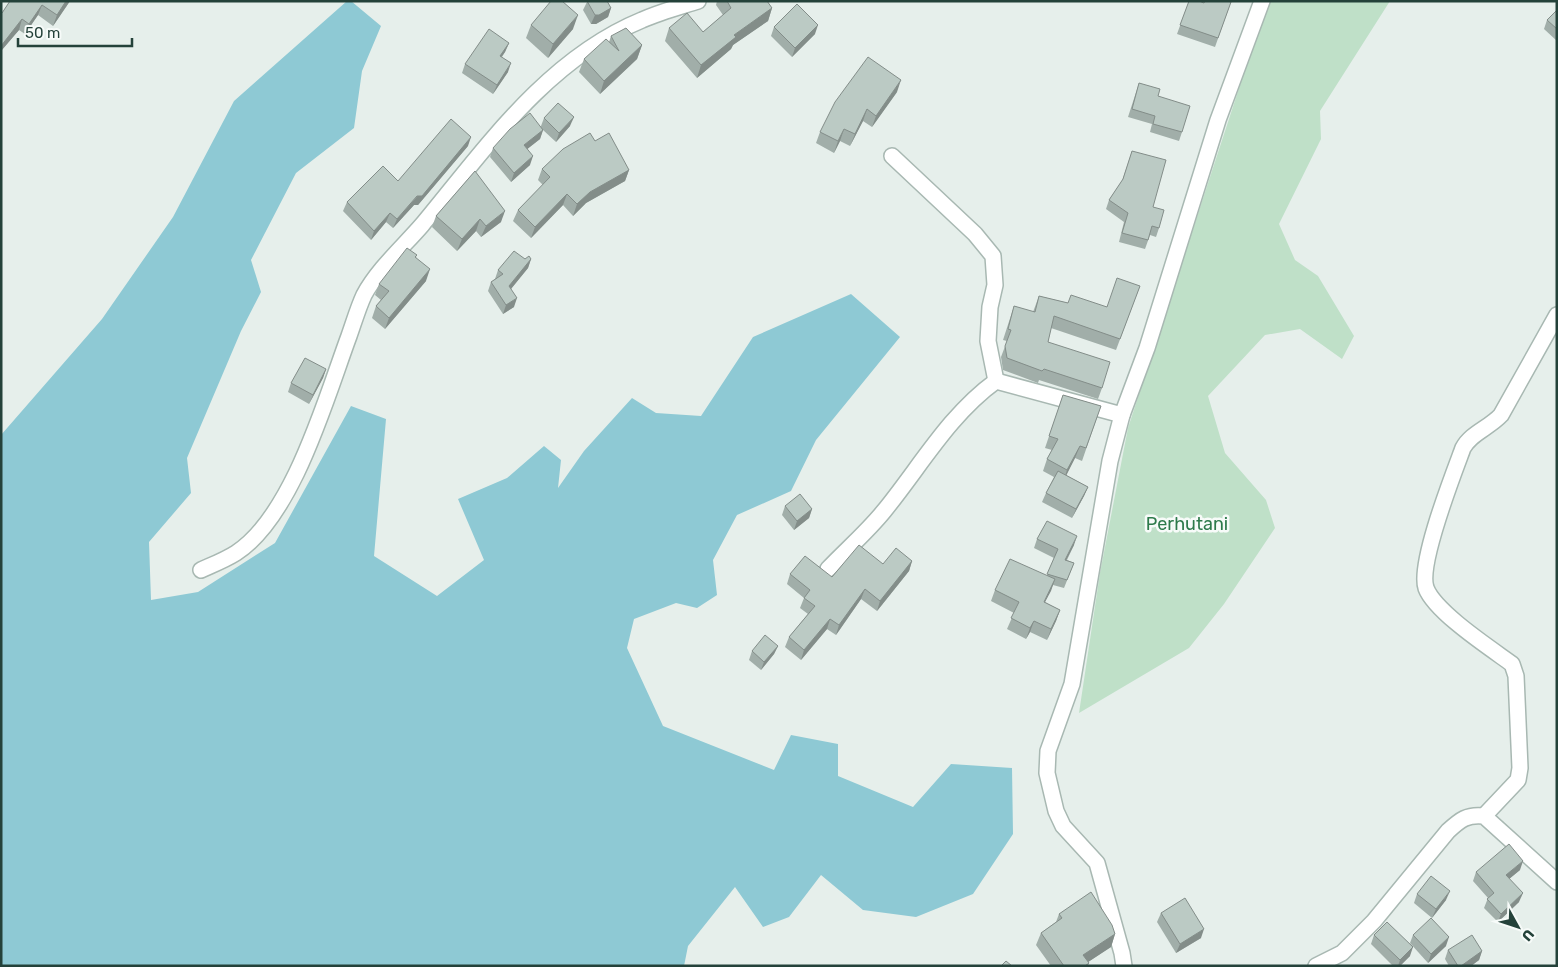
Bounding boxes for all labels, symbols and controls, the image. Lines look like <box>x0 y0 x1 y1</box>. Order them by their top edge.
scale bar <box>18 15 131 47</box>
text: 50 m <box>25 24 60 42</box>
park label: Perhutani <box>1146 513 1228 535</box>
north arrow <box>1493 902 1543 952</box>
text: U <box>1518 926 1537 944</box>

